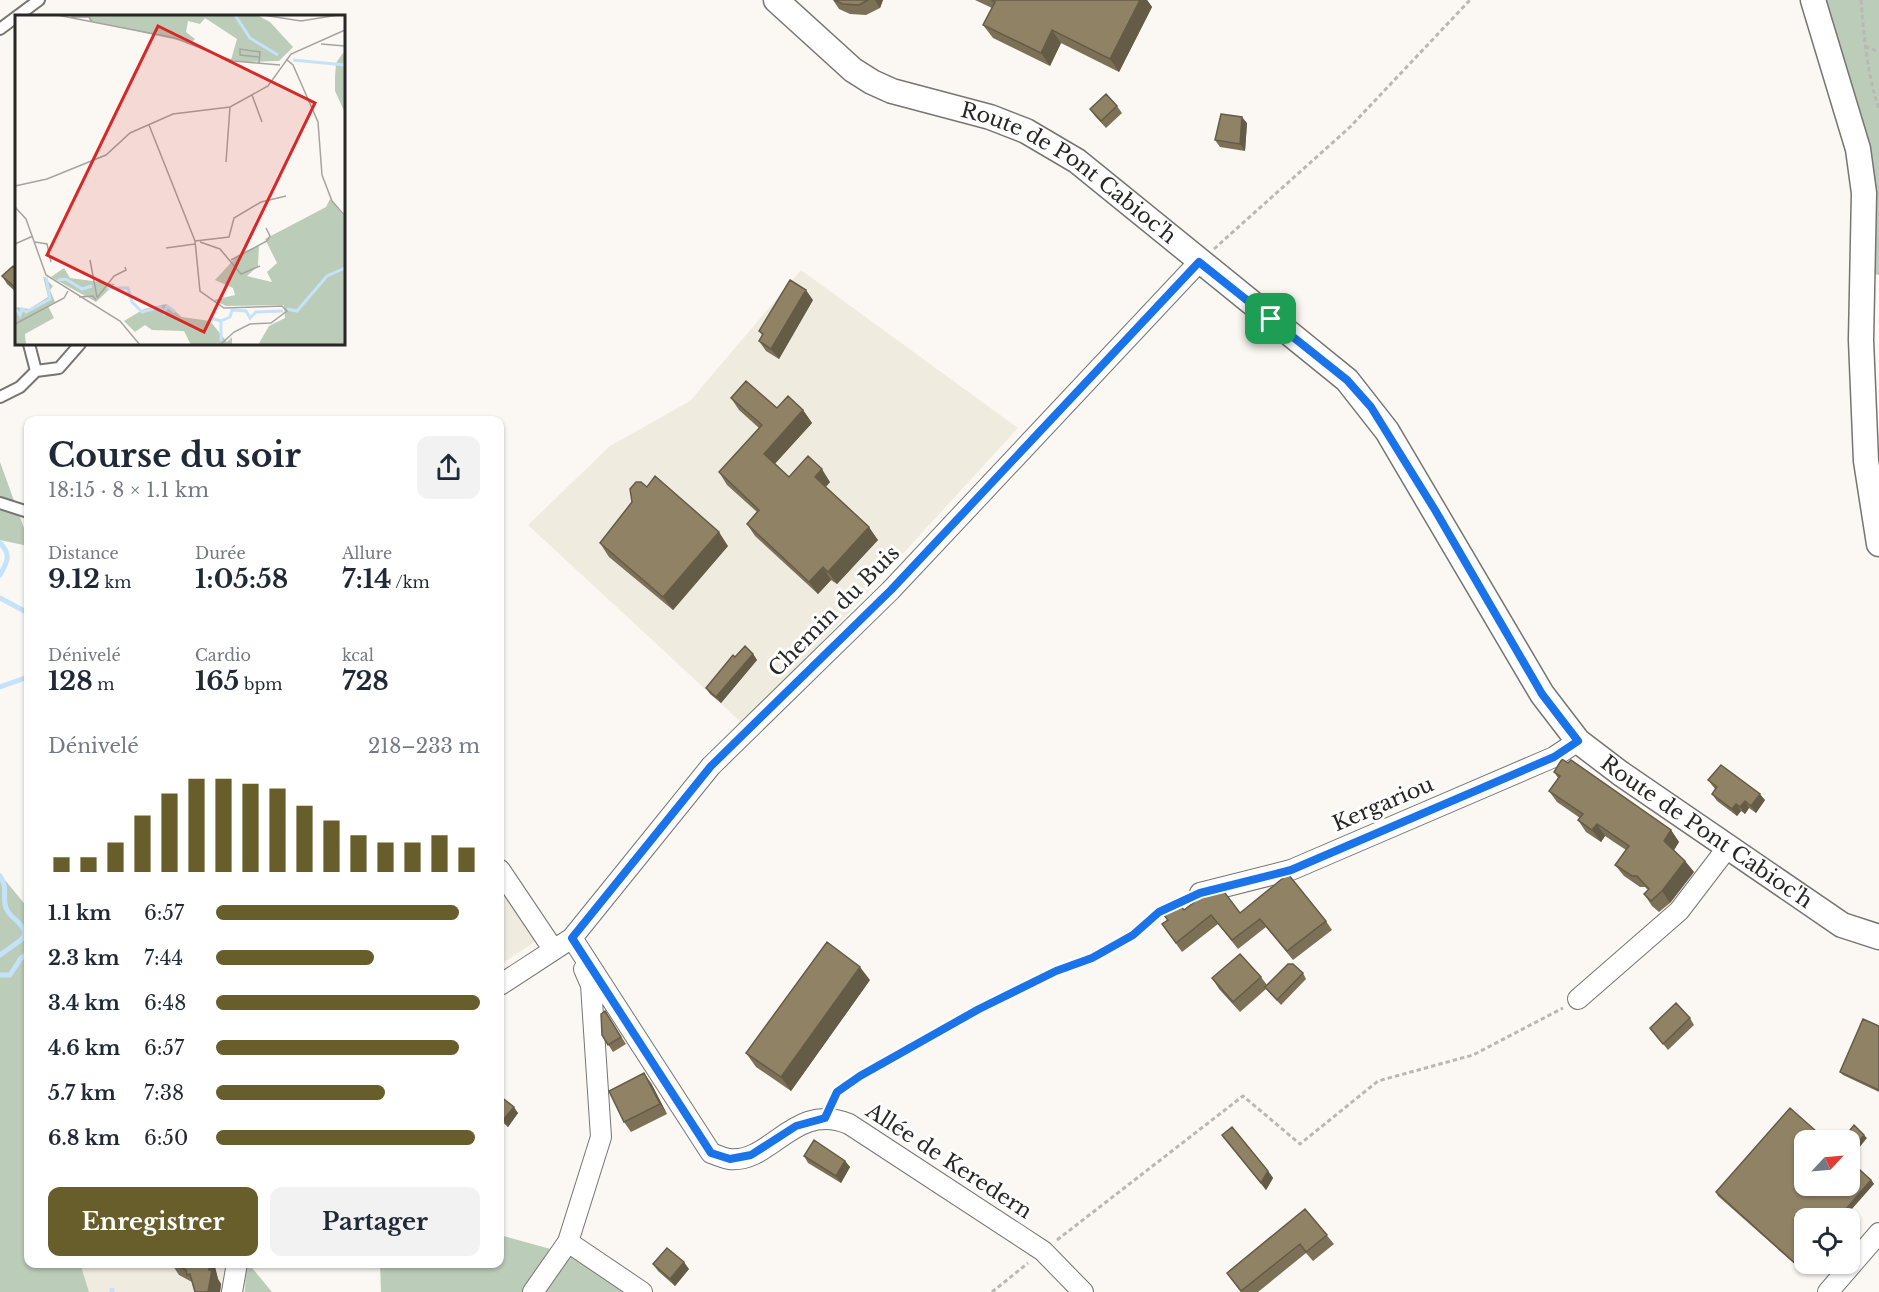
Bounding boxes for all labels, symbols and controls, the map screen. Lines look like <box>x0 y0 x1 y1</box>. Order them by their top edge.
inset map <box>15 15 345 345</box>
street label: Route de Pont Cabioc'h <box>958 97 1182 249</box>
pin <box>1245 293 1296 344</box>
icon: arrive <box>1254 302 1287 335</box>
text: Course du soir <box>48 435 301 476</box>
button: share <box>417 436 480 499</box>
text: 18:15 · 8 × 1.1 km <box>48 478 209 502</box>
street label: Chemin du Buis <box>763 540 905 682</box>
text: Distance <box>48 543 119 563</box>
text: Durée <box>195 543 246 563</box>
text: Allure <box>342 543 392 563</box>
text: 9.12 <box>48 563 100 595</box>
text: 1:05:58 <box>195 563 288 595</box>
text: 7:14 <box>342 563 391 595</box>
text: km <box>100 572 132 592</box>
text: /km <box>391 572 430 592</box>
text: Dénivelé <box>48 645 121 665</box>
text: Cardio <box>195 645 251 665</box>
text: kcal <box>342 645 374 665</box>
text: 128 <box>48 665 93 697</box>
text: 165 <box>195 665 239 697</box>
text: 728 <box>342 665 389 697</box>
text: m <box>93 674 115 694</box>
text: bpm <box>239 674 282 694</box>
text: Dénivelé <box>48 734 139 758</box>
text: 218–233 m <box>368 734 480 758</box>
street label: Route de Pont Cabioc'h <box>1595 750 1817 914</box>
street label: Kergariou <box>1329 771 1437 837</box>
text: 1.1 km <box>48 901 111 925</box>
text: 6:57 <box>144 901 184 925</box>
text: 2.3 km <box>48 946 120 970</box>
text: 7:44 <box>144 946 183 970</box>
text: 3.4 km <box>48 991 120 1015</box>
text: 6:48 <box>144 991 186 1015</box>
text: 4.6 km <box>48 1036 120 1060</box>
text: 6:57 <box>144 1036 184 1060</box>
text: 5.7 km <box>48 1081 116 1105</box>
text: 7:38 <box>144 1081 184 1105</box>
street label: Allée de Keredern <box>860 1097 1037 1224</box>
text: 6.8 km <box>48 1126 120 1150</box>
text: 6:50 <box>144 1126 188 1150</box>
north arrow <box>1794 1130 1860 1196</box>
map controls <box>1794 1130 1860 1274</box>
button: Enregistrer <box>48 1187 258 1256</box>
button: Partager <box>270 1187 480 1256</box>
button: locate <box>1794 1208 1860 1274</box>

